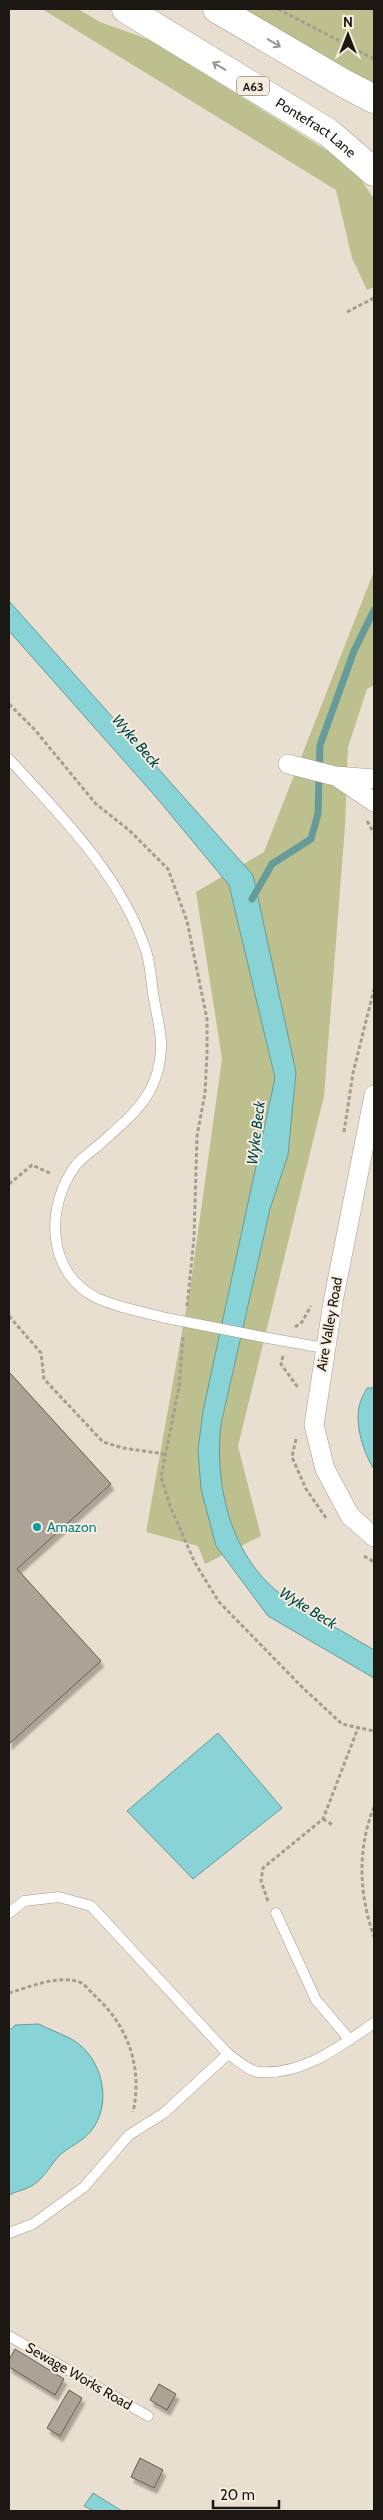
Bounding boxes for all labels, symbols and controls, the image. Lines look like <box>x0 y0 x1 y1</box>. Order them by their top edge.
north arrow <box>323 10 373 60</box>
text: N <box>343 13 353 31</box>
one-way arrow <box>267 38 281 48</box>
one-way arrow <box>213 60 227 70</box>
road number: A63 <box>237 76 269 95</box>
street label: Pontefract Lane <box>272 94 360 161</box>
water label: Wyke Beck <box>108 711 164 772</box>
water label: Wyke Beck <box>243 1099 269 1166</box>
street label: Aire Valley Road <box>312 1276 346 1372</box>
place label: Amazon <box>47 1518 97 1536</box>
marker: Amazon <box>31 1521 43 1533</box>
water label: Wyke Beck <box>276 1583 341 1633</box>
street label: Sewage Works Road <box>23 2338 135 2414</box>
scale bar <box>213 2478 279 2510</box>
text: 20 m <box>220 2486 255 2504</box>

